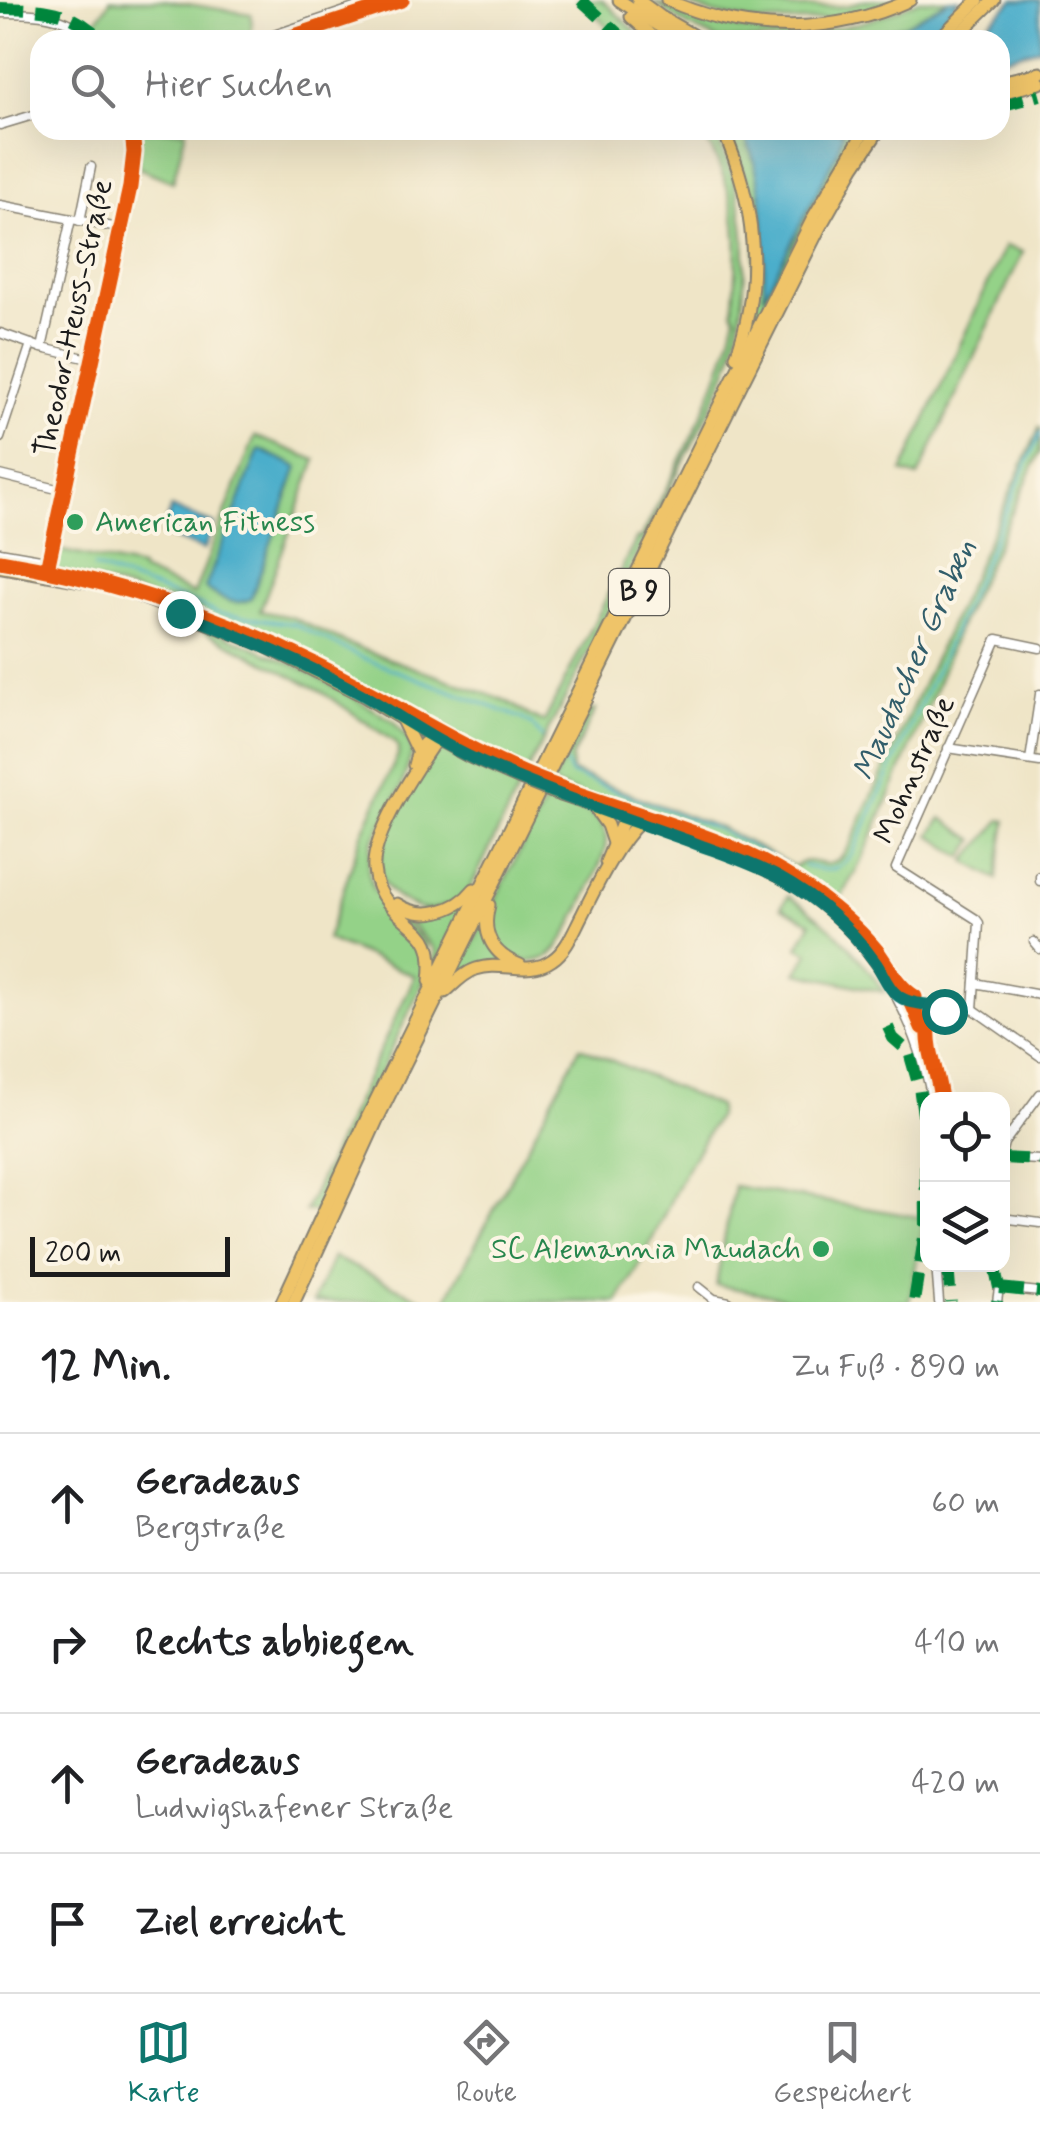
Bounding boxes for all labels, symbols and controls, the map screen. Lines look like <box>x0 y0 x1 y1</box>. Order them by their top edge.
search box <box>30 30 1010 140</box>
icon: search <box>65 58 120 113</box>
text: Hier suchen <box>145 61 333 110</box>
street label: Theodor-Heuss-Straße <box>26 176 122 460</box>
place label: American Fitness <box>95 503 315 542</box>
marker: American Fitness <box>64 511 86 533</box>
water label: Maudacher Graben <box>843 533 987 787</box>
road number: B 9 <box>609 569 669 615</box>
route end <box>158 591 204 637</box>
street label: Mohnstraße <box>865 690 965 850</box>
route start <box>922 989 968 1035</box>
map controls <box>920 1092 1010 1272</box>
button: locate <box>920 1092 1010 1182</box>
button: layers <box>920 1182 1010 1272</box>
place label: SC Alemannia Maudach <box>491 1230 801 1269</box>
scale bar <box>30 1232 230 1276</box>
text: 200 m <box>45 1236 121 1273</box>
marker: SC Alemannia Maudach <box>810 1238 832 1260</box>
text: 12 Min. <box>40 1340 171 1395</box>
text: Zu Fuß · 890 m <box>791 1346 1000 1388</box>
text: Geradeaus <box>135 1458 300 1507</box>
icon: ahead <box>40 1476 95 1531</box>
text: 60 m <box>931 1482 1000 1524</box>
text: Bergstraße <box>135 1507 285 1549</box>
icon: right <box>40 1616 95 1671</box>
text: Rechts abbiegen <box>135 1619 414 1668</box>
text: 410 m <box>914 1622 1000 1664</box>
text: Geradeaus <box>135 1738 300 1787</box>
icon: ahead <box>40 1756 95 1811</box>
text: 420 m <box>911 1762 1000 1804</box>
text: Ludwigshafener Straße <box>135 1787 453 1829</box>
icon: arrive <box>40 1896 95 1951</box>
text: Ziel erreicht <box>135 1899 346 1948</box>
tab: Karte <box>128 2015 200 2112</box>
tab: Route <box>456 2015 517 2112</box>
tab: Gespeichert <box>773 2015 912 2112</box>

